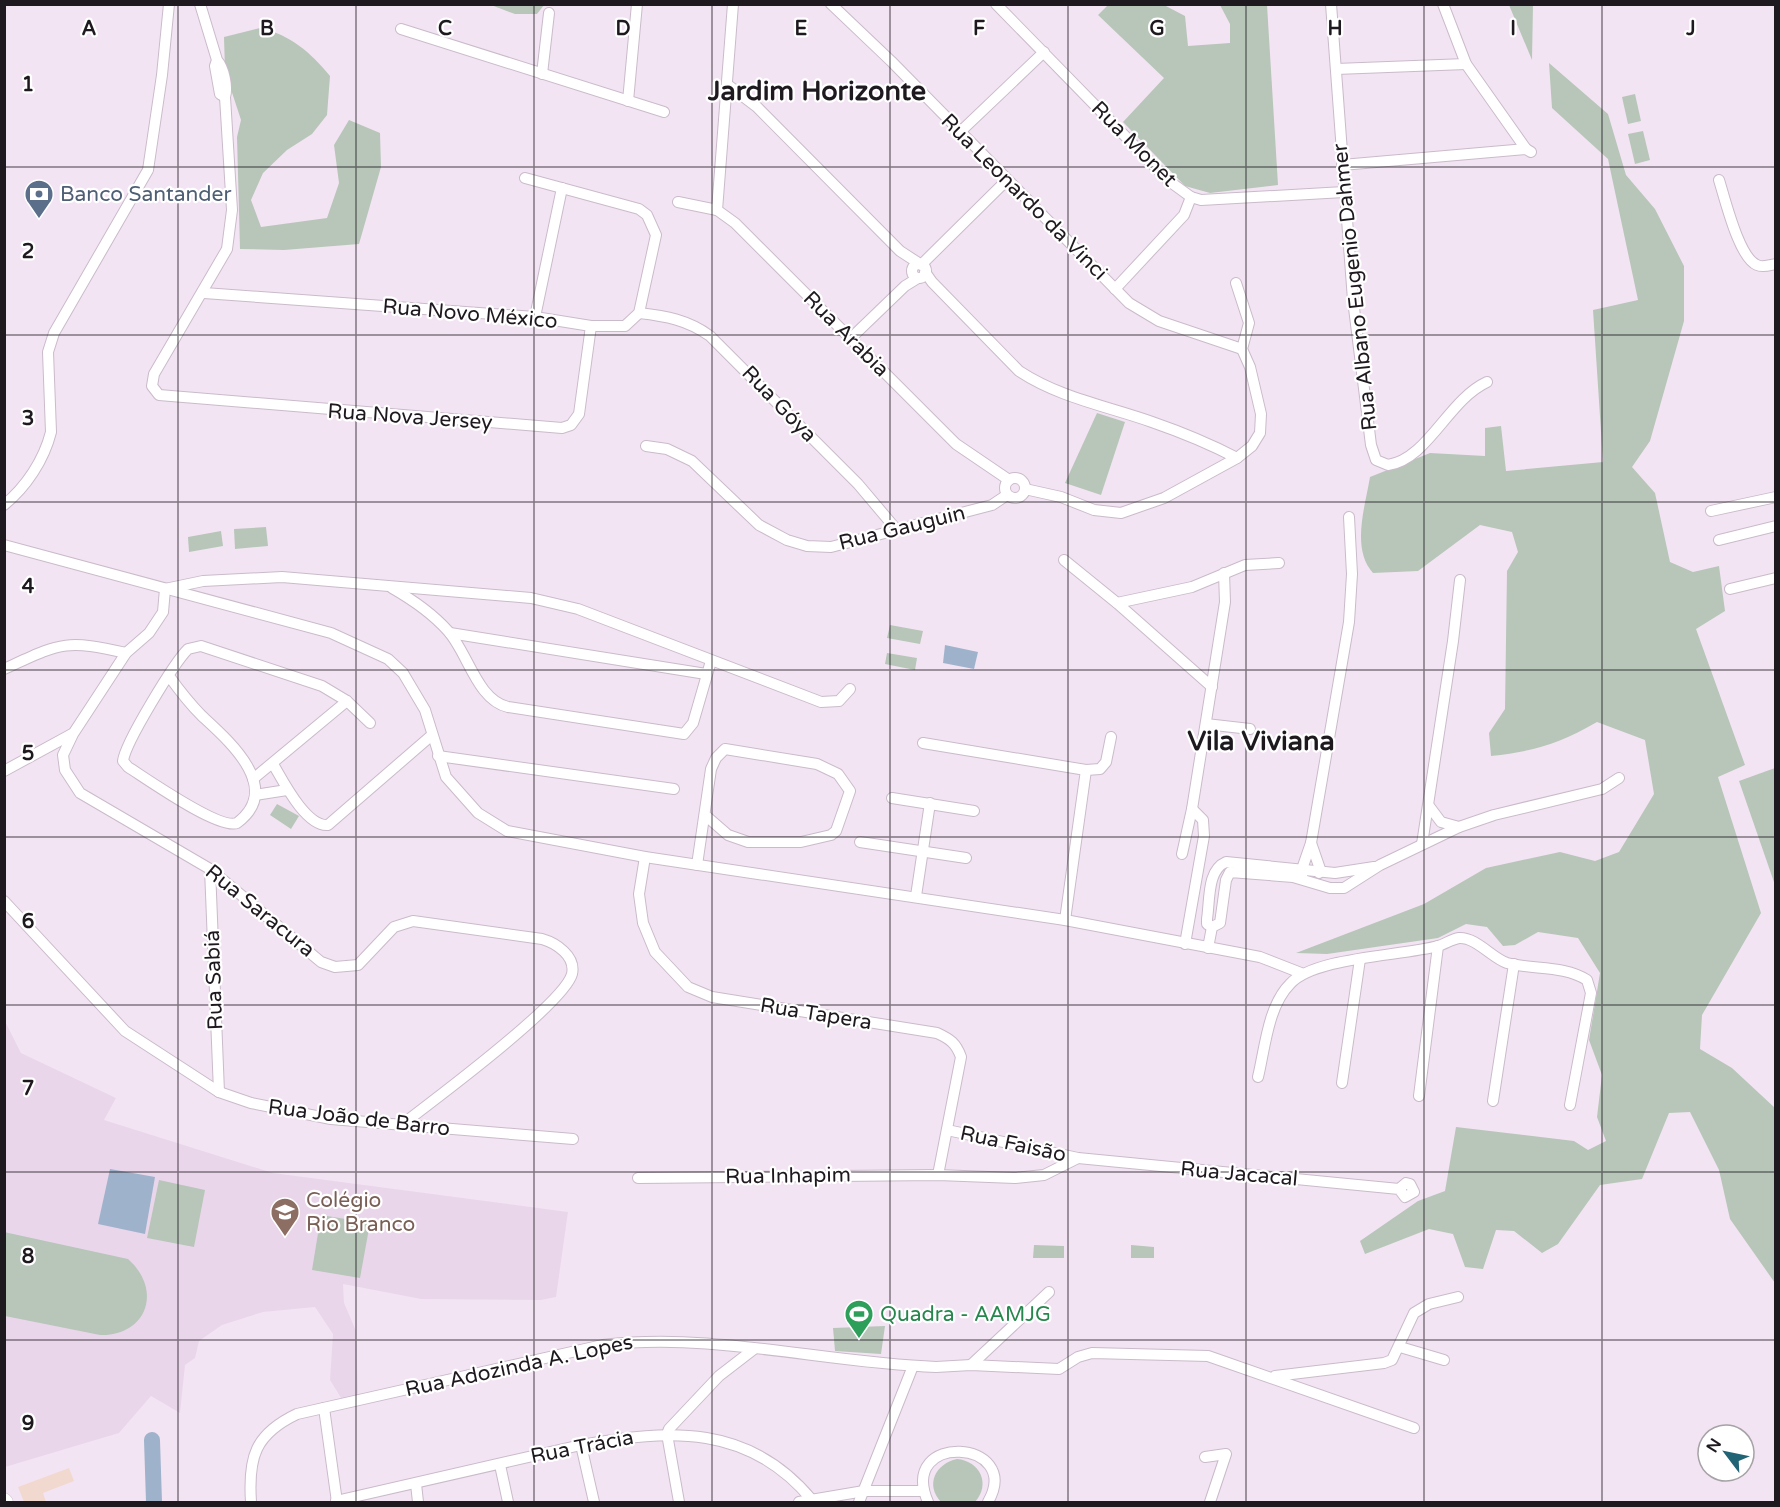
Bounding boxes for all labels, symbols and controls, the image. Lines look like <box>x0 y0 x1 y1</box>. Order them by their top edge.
text: A <box>82 17 97 41</box>
text: B <box>260 17 274 41</box>
text: C <box>438 17 452 41</box>
text: D <box>615 17 631 41</box>
text: E <box>795 17 808 41</box>
text: F <box>973 17 985 41</box>
text: G <box>1149 17 1165 41</box>
text: H <box>1327 17 1343 41</box>
text: I <box>1510 17 1516 41</box>
text: J <box>1685 17 1696 41</box>
text: 1 <box>22 73 34 97</box>
district label: Jardim Horizonte <box>707 75 926 108</box>
street label: Rua Monet <box>1086 96 1182 192</box>
street label: Rua Leonardo da Vinci <box>936 109 1112 285</box>
street label: Rua Albano Eugenio Dahmer <box>1327 142 1383 432</box>
bank icon: Banco Santander <box>23 178 55 220</box>
place label: Banco Santander <box>60 182 232 207</box>
text: 2 <box>22 240 34 264</box>
street label: Rua Arabia <box>798 286 894 382</box>
street label: Rua Novo México <box>381 294 559 334</box>
street label: Rua Góya <box>736 361 822 447</box>
street label: Rua Nova Jersey <box>327 399 493 435</box>
text: 3 <box>22 407 34 431</box>
street label: Rua Gauguin <box>836 500 968 556</box>
text: 4 <box>22 575 35 599</box>
district label: Vila Viviana <box>1187 725 1335 758</box>
text: 5 <box>22 742 34 766</box>
street label: Rua Saracura <box>200 859 320 963</box>
text: 6 <box>22 910 34 934</box>
street label: Rua Sabiá <box>200 930 228 1030</box>
street label: Rua Tapera <box>758 993 874 1035</box>
text: 7 <box>22 1077 34 1101</box>
street label: Rua João de Barro <box>267 1094 451 1142</box>
street label: Rua Faisão <box>958 1121 1068 1167</box>
street label: Rua Jacacal <box>1179 1156 1299 1192</box>
street label: Rua Inhapim <box>725 1162 851 1190</box>
place label: Colégio Rio Branco <box>306 1188 415 1237</box>
school or university icon: Colégio Rio Branco <box>269 1196 301 1238</box>
text: 8 <box>22 1245 34 1269</box>
sports icon: Quadra - AAMJG <box>843 1298 875 1340</box>
place label: Quadra - AAMJG <box>880 1302 1051 1327</box>
street label: Rua Adozinda A. Lopes <box>403 1330 635 1402</box>
text: 9 <box>22 1412 34 1436</box>
north arrow <box>1696 1423 1756 1483</box>
street label: Rua Trácia <box>528 1425 636 1469</box>
text: N <box>1702 1435 1726 1456</box>

